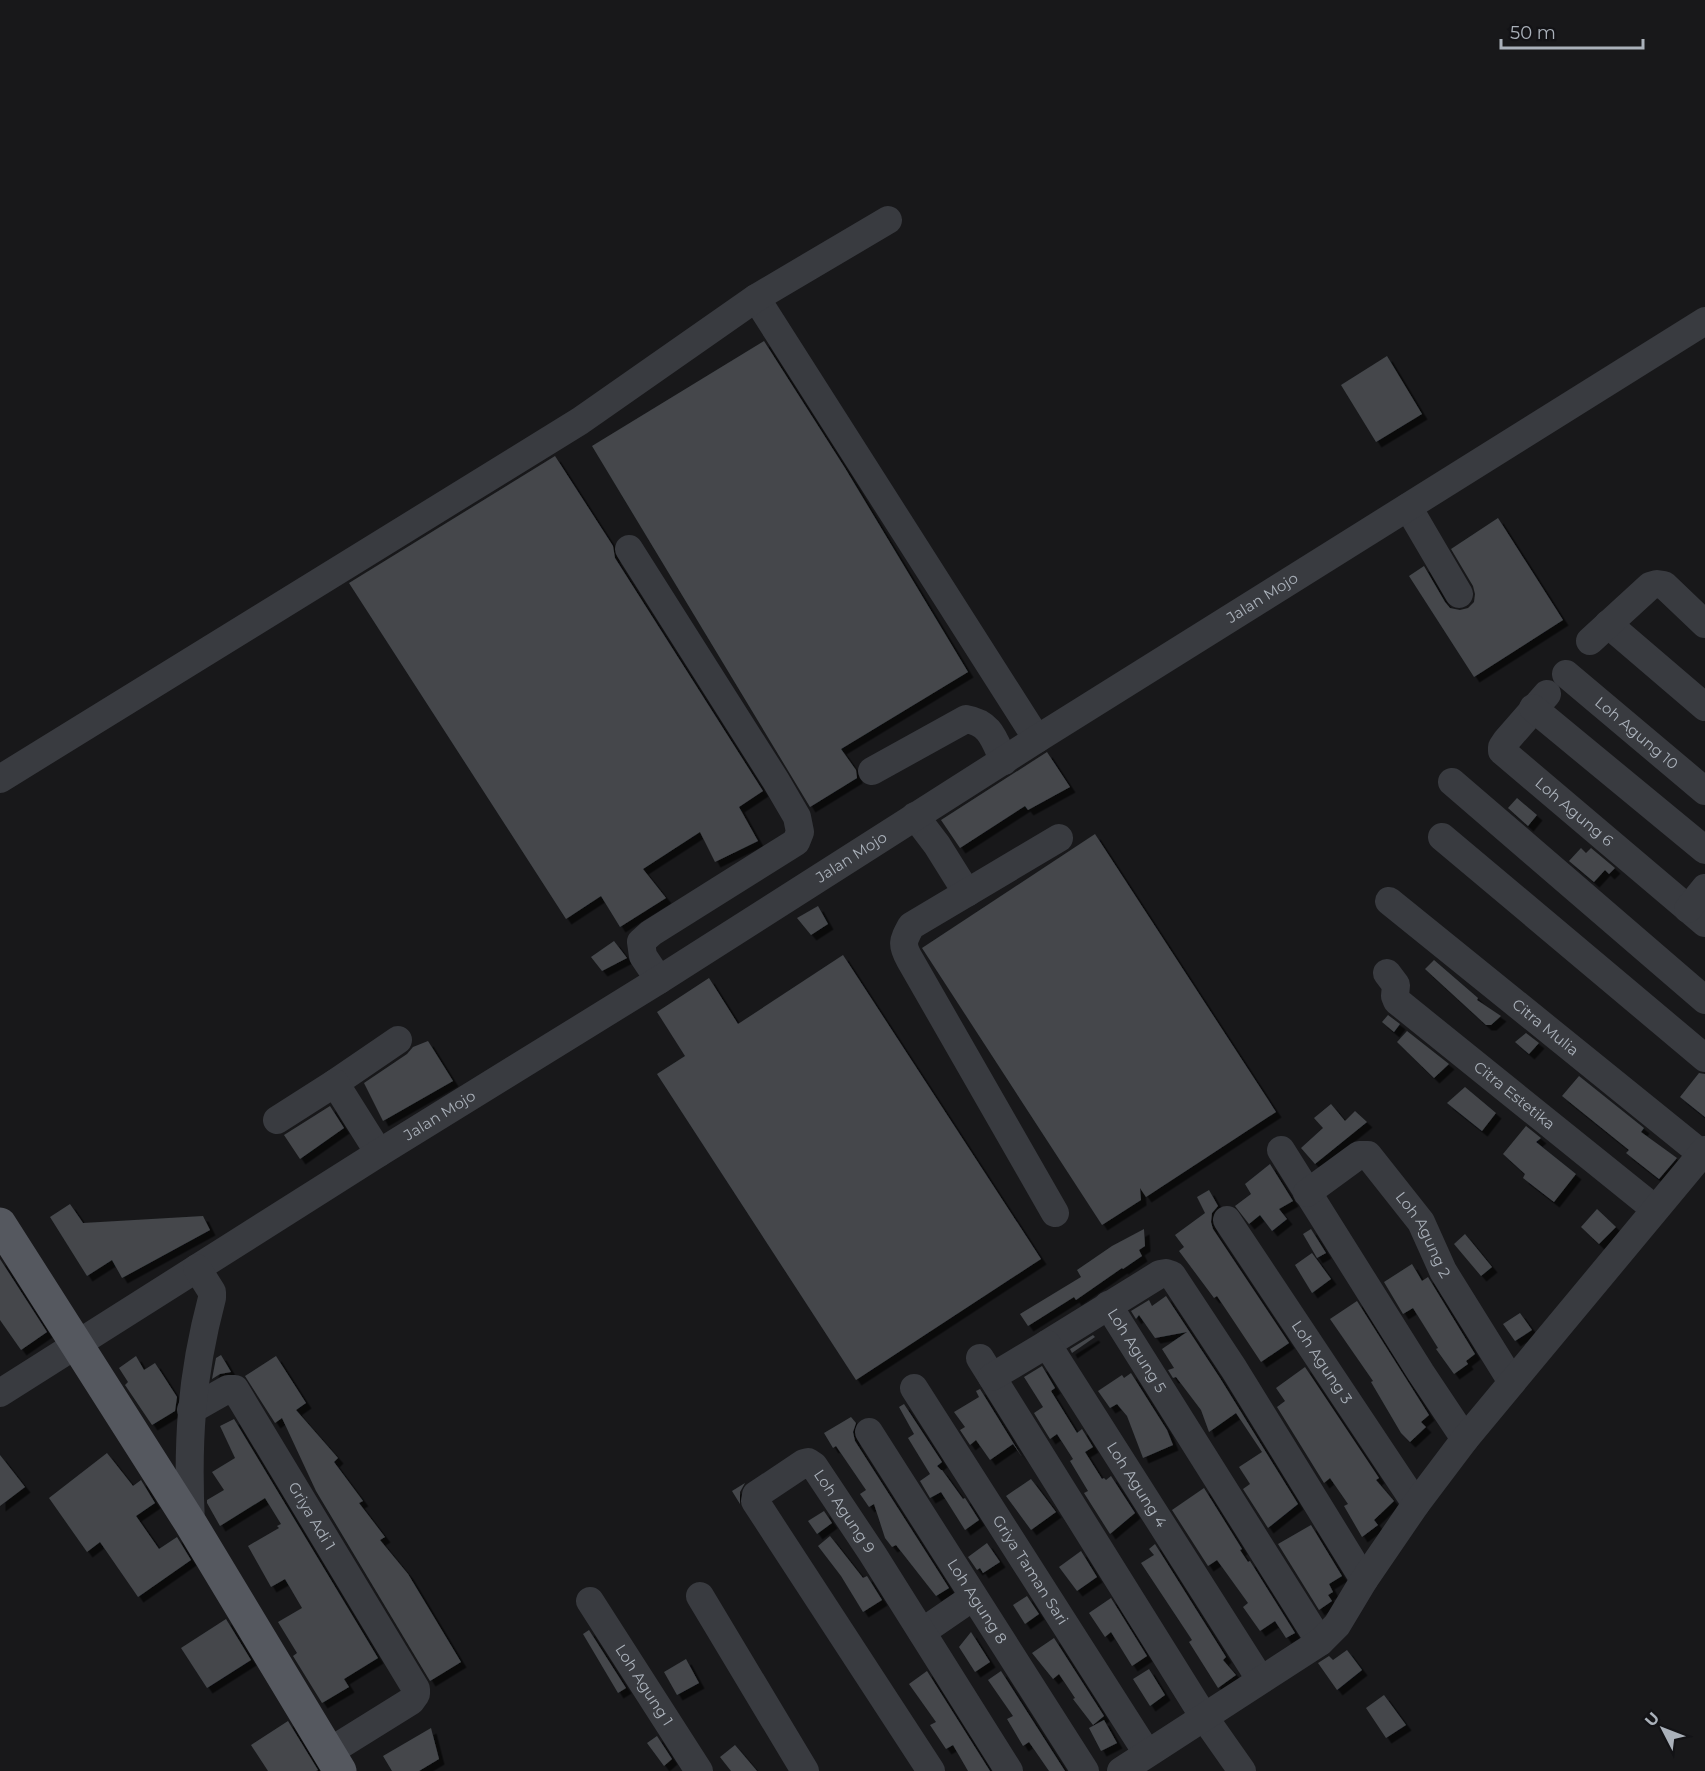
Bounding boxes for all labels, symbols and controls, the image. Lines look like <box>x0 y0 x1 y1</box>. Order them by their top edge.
scale bar <box>1501 12 1644 50</box>
text: 50 m <box>1510 22 1556 44</box>
street label: Jalan Mojo <box>1222 568 1301 627</box>
street label: Loh Agung 10 <box>1591 692 1682 773</box>
street label: Loh Agung 6 <box>1531 773 1617 850</box>
street label: Jalan Mojo <box>811 827 890 887</box>
street label: Citra Mulia <box>1508 994 1583 1060</box>
street label: Citra Estetika <box>1470 1057 1559 1134</box>
street label: Jalan Mojo <box>399 1086 479 1145</box>
street label: Loh Agung 2 <box>1392 1188 1455 1281</box>
street label: Loh Agung 5 <box>1104 1305 1171 1396</box>
street label: Loh Agung 3 <box>1288 1317 1357 1407</box>
street label: Loh Agung 4 <box>1103 1438 1171 1531</box>
street label: Loh Agung 9 <box>810 1466 879 1557</box>
street label: Griya Adi 1 <box>284 1478 340 1553</box>
street label: Griya Taman Sari <box>989 1512 1073 1628</box>
street label: Loh Agung 8 <box>943 1555 1012 1647</box>
street label: Loh Agung 1 <box>611 1641 678 1729</box>
north arrow <box>1633 1699 1693 1759</box>
text: U <box>1641 1708 1664 1730</box>

